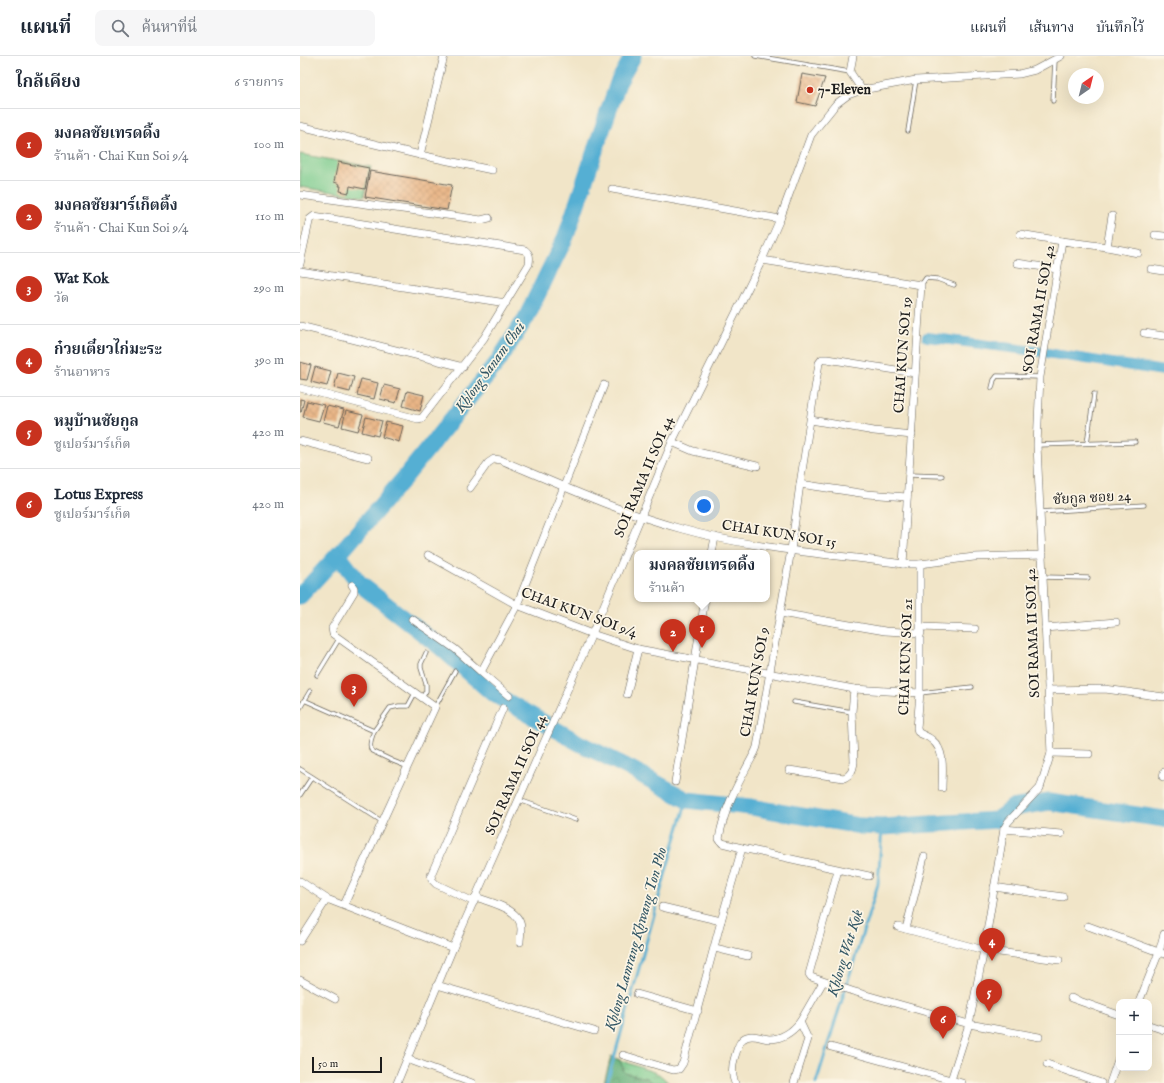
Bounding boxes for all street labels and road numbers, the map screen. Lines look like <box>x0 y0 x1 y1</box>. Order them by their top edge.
street label: SOI RAMA II SOI 42 <box>1019 243 1059 374</box>
street label: CHAI KUN SOI 19 <box>890 296 916 414</box>
street label: SOI RAMA II SOI 44 <box>610 414 678 540</box>
street label: ชัยกูล ซอย 24 <box>1053 487 1132 509</box>
street label: CHAI KUN SOI 15 <box>721 516 837 552</box>
street label: SOI RAMA II SOI 42 <box>1022 567 1044 698</box>
street label: CHAI KUN SOI 9/4 <box>518 584 640 642</box>
street label: CHAI KUN SOI 21 <box>895 598 917 716</box>
street label: CHAI KUN SOI 9 <box>736 626 774 738</box>
street label: SOI RAMA II SOI 44 <box>481 712 551 838</box>

